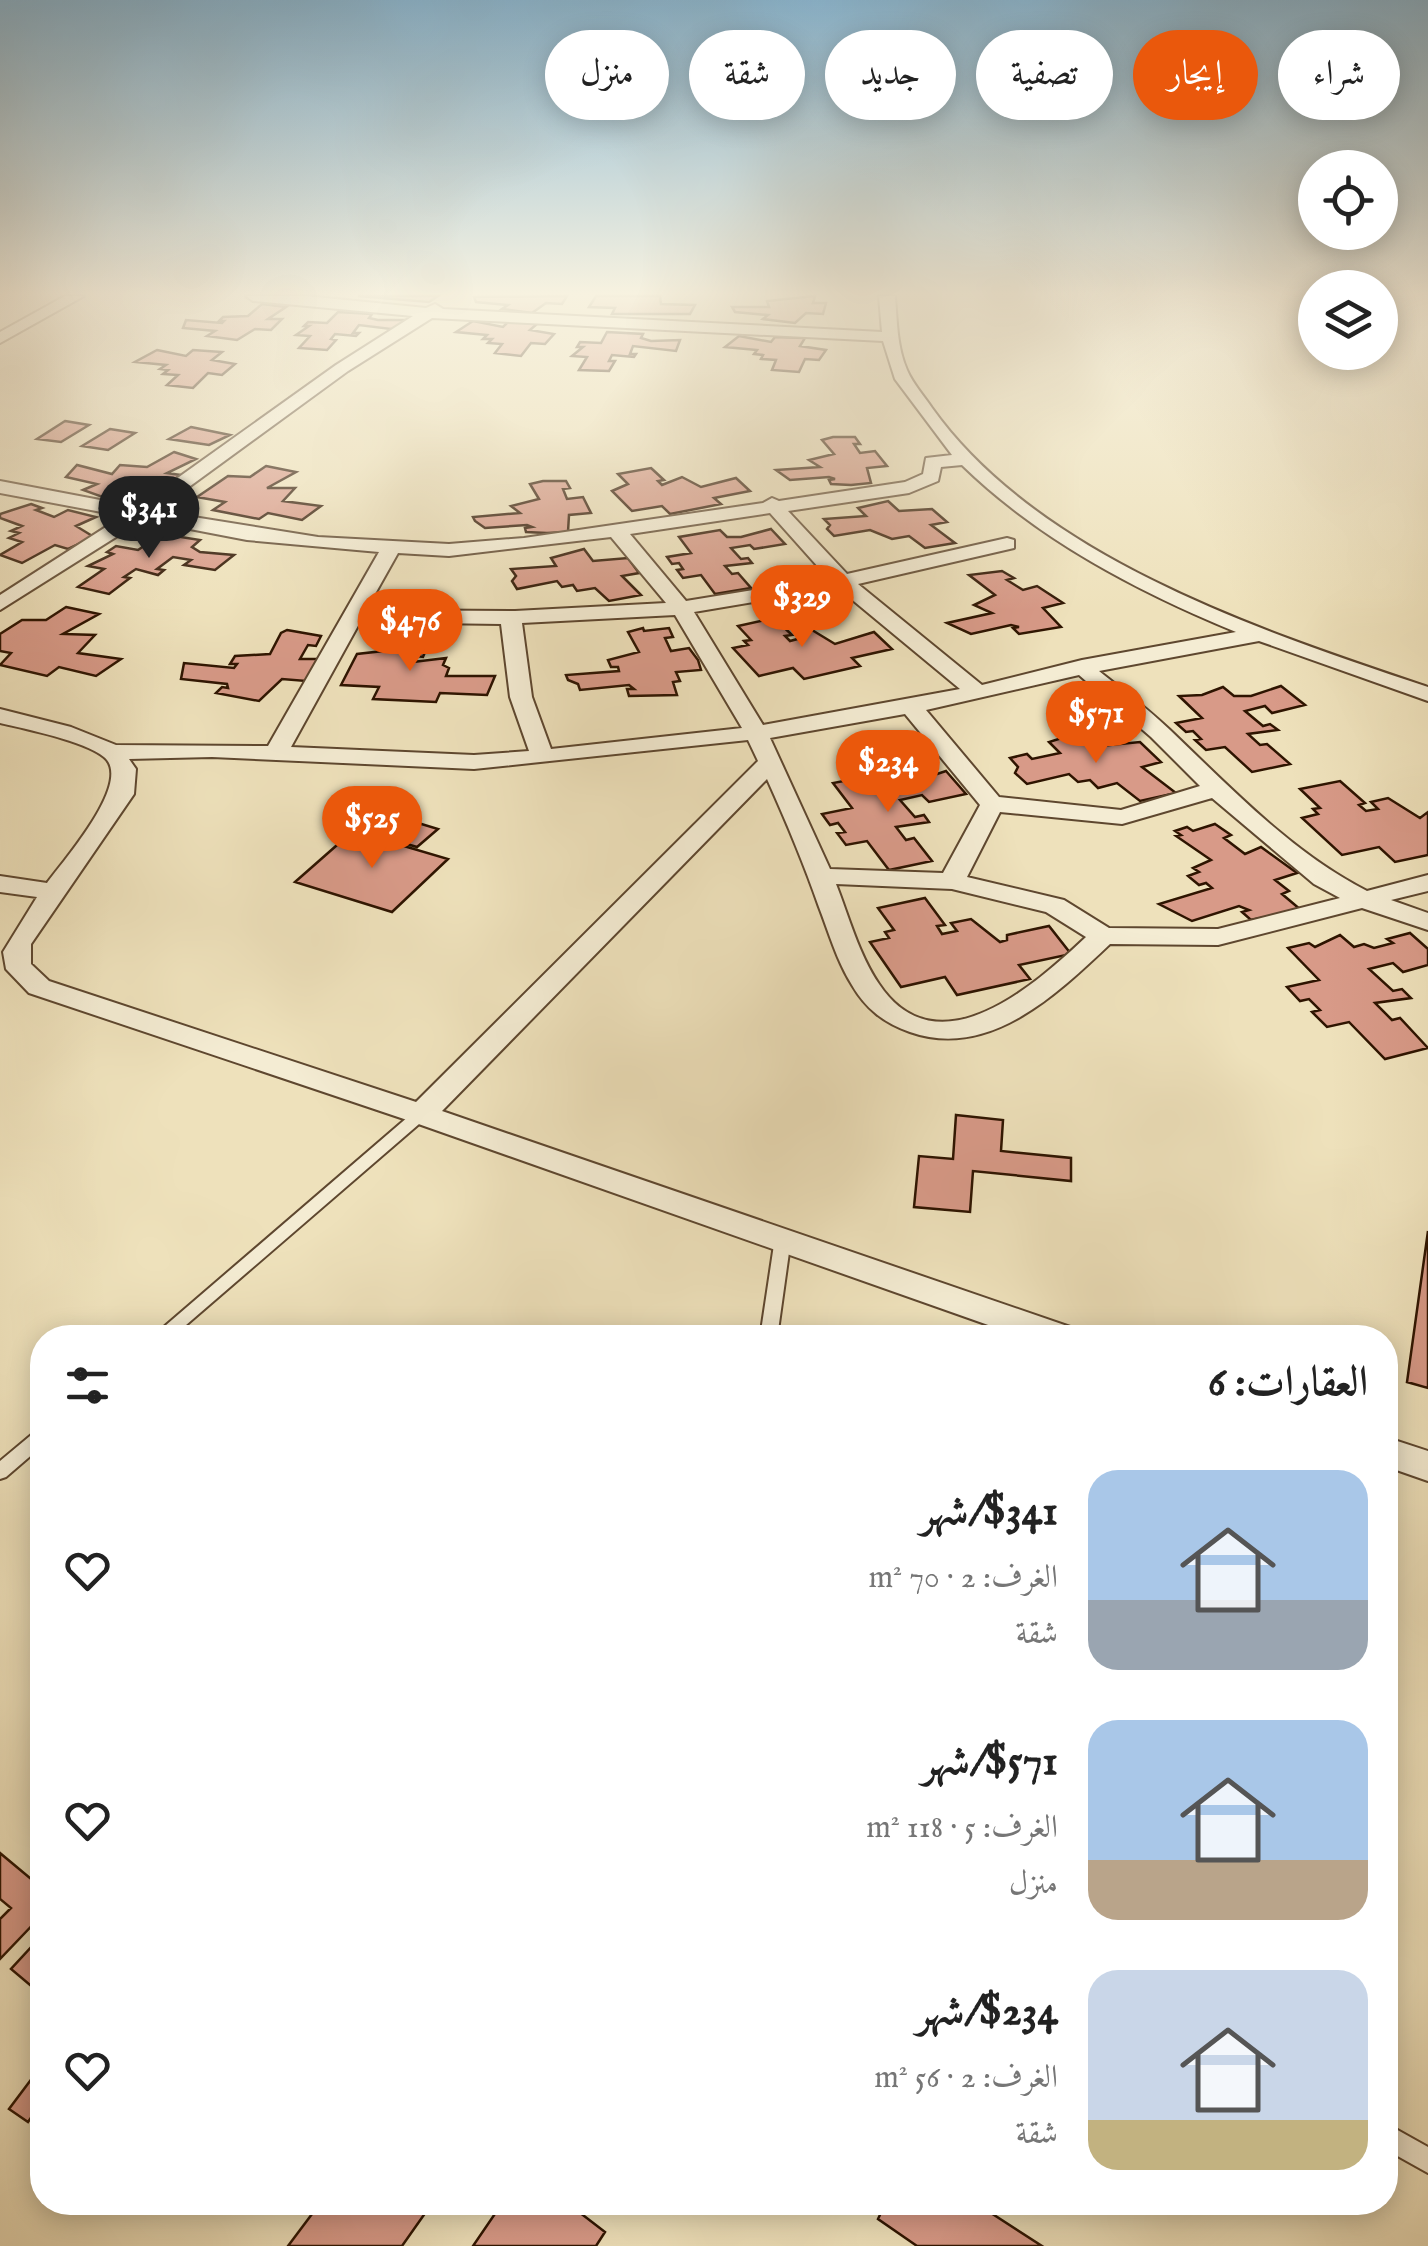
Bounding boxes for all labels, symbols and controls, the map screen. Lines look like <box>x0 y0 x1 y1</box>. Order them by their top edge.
chip: منزل <box>545 30 669 120</box>
chip: شقة <box>689 30 805 120</box>
chip: جديد <box>825 30 956 120</box>
chip: تصفية <box>976 30 1113 120</box>
chip: إيجار <box>1133 30 1258 120</box>
chip: شراء <box>1278 30 1400 120</box>
map controls <box>1298 150 1398 370</box>
button: locate <box>1298 150 1398 250</box>
button: layers <box>1298 270 1398 370</box>
pin: $341 <box>90 476 208 561</box>
text: $341 <box>120 488 178 529</box>
pin: $329 <box>743 565 861 650</box>
text: $329 <box>773 577 831 618</box>
pin: $476 <box>351 589 469 674</box>
text: $476 <box>380 601 440 642</box>
pin: $571 <box>1037 681 1155 766</box>
text: $571 <box>1068 693 1124 734</box>
pin: $234 <box>829 730 947 815</box>
text: $234 <box>858 742 918 783</box>
pin: $525 <box>313 786 431 871</box>
text: $525 <box>344 798 400 839</box>
text: العقارات: 6 <box>1208 1357 1368 1410</box>
icon: filters <box>60 1358 115 1413</box>
text: $341/شهر <box>920 1486 1058 1539</box>
icon: home <box>1168 1510 1288 1630</box>
icon: heart <box>60 1543 115 1598</box>
text: الغرف: 2 · 70 m² <box>869 1558 1058 1599</box>
text: شقة <box>1016 1614 1058 1655</box>
text: $571/شهر <box>922 1736 1058 1789</box>
icon: home <box>1168 1760 1288 1880</box>
icon: heart <box>60 1793 115 1848</box>
text: الغرف: 5 · 118 m² <box>866 1808 1058 1849</box>
text: منزل <box>1009 1864 1058 1905</box>
text: $234/شهر <box>916 1986 1058 2039</box>
icon: home <box>1168 2010 1288 2130</box>
icon: heart <box>60 2043 115 2098</box>
text: الغرف: 2 · 56 m² <box>874 2058 1058 2099</box>
text: شقة <box>1016 2114 1058 2155</box>

